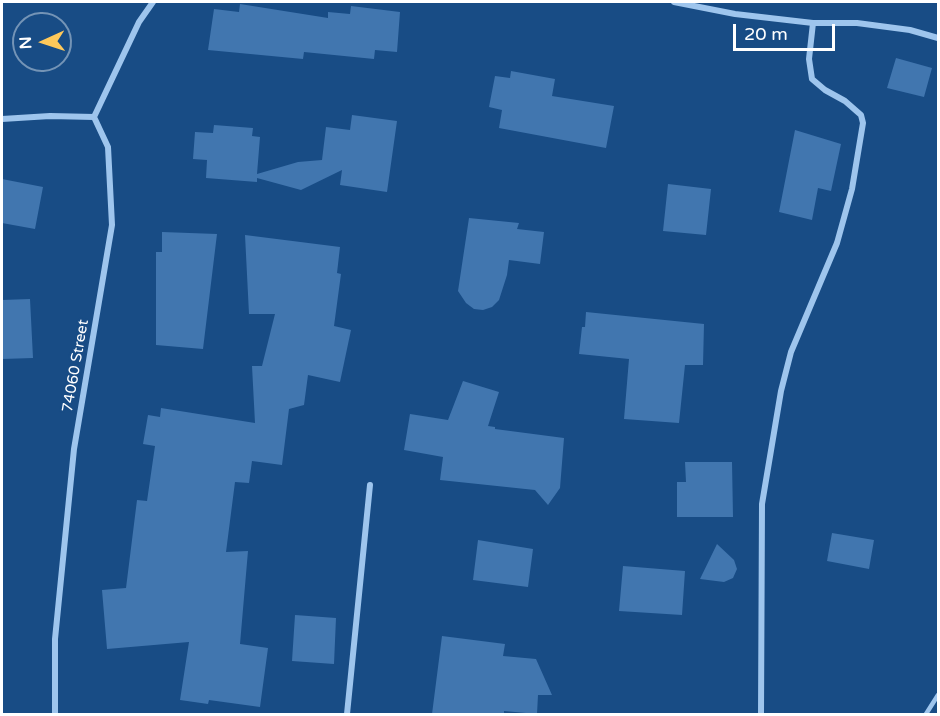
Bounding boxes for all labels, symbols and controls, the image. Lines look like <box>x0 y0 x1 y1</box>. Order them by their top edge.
north arrow <box>12 12 72 72</box>
scale bar <box>736 12 838 50</box>
text: 20 m <box>744 23 788 45</box>
text: N <box>16 36 36 50</box>
street label: 74060 Street <box>59 318 93 414</box>

